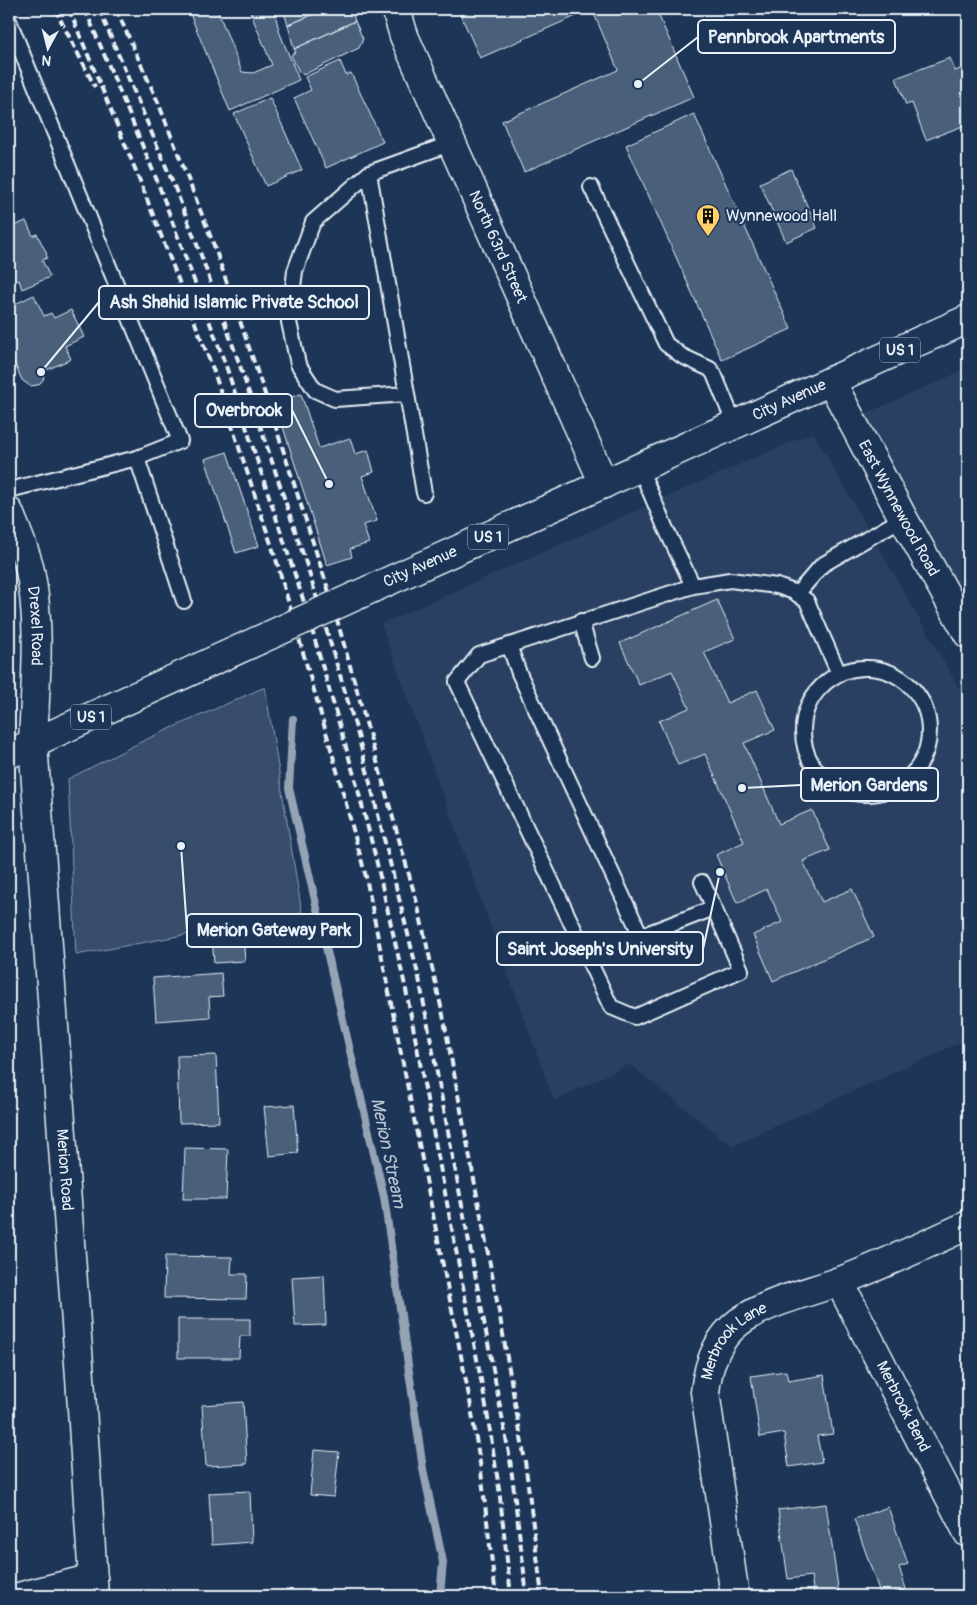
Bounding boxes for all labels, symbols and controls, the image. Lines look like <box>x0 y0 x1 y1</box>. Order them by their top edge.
callout: Pennbrook Apartments <box>698 20 895 53</box>
north arrow <box>22 22 72 72</box>
text: Pennbrook Apartments <box>708 26 885 49</box>
text: N <box>41 51 52 69</box>
street label: North 63rd Street <box>464 187 532 307</box>
building icon: Wynnewood Hall <box>695 203 721 237</box>
place label: Wynnewood Hall <box>726 206 837 226</box>
callout: Ash Shahid Islamic Private School <box>99 286 369 319</box>
text: Ash Shahid Islamic Private School <box>109 291 359 314</box>
road number: US 1 <box>880 338 920 362</box>
street label: City Avenue <box>749 374 829 425</box>
callout: Overbrook <box>195 394 292 427</box>
text: Overbrook <box>206 399 283 422</box>
street label: East Wynnewood Road <box>854 437 944 580</box>
road number: US 1 <box>468 524 508 550</box>
street label: City Avenue <box>380 541 460 592</box>
street label: Drexel Road <box>23 585 47 666</box>
road number: US 1 <box>71 704 111 730</box>
callout: Merion Gardens <box>801 768 938 801</box>
text: Merion Gardens <box>811 774 928 797</box>
callout: Merion Gateway Park <box>187 914 361 947</box>
text: Merion Gateway Park <box>197 919 352 942</box>
callout: Saint Joseph's University <box>497 932 703 965</box>
text: Saint Joseph's University <box>507 938 693 961</box>
water label: Merion Stream <box>365 1096 411 1211</box>
street label: Merion Road <box>52 1128 78 1212</box>
street label: Merbrook Lane <box>697 1298 770 1382</box>
street label: Merbrook Bend <box>872 1358 935 1455</box>

